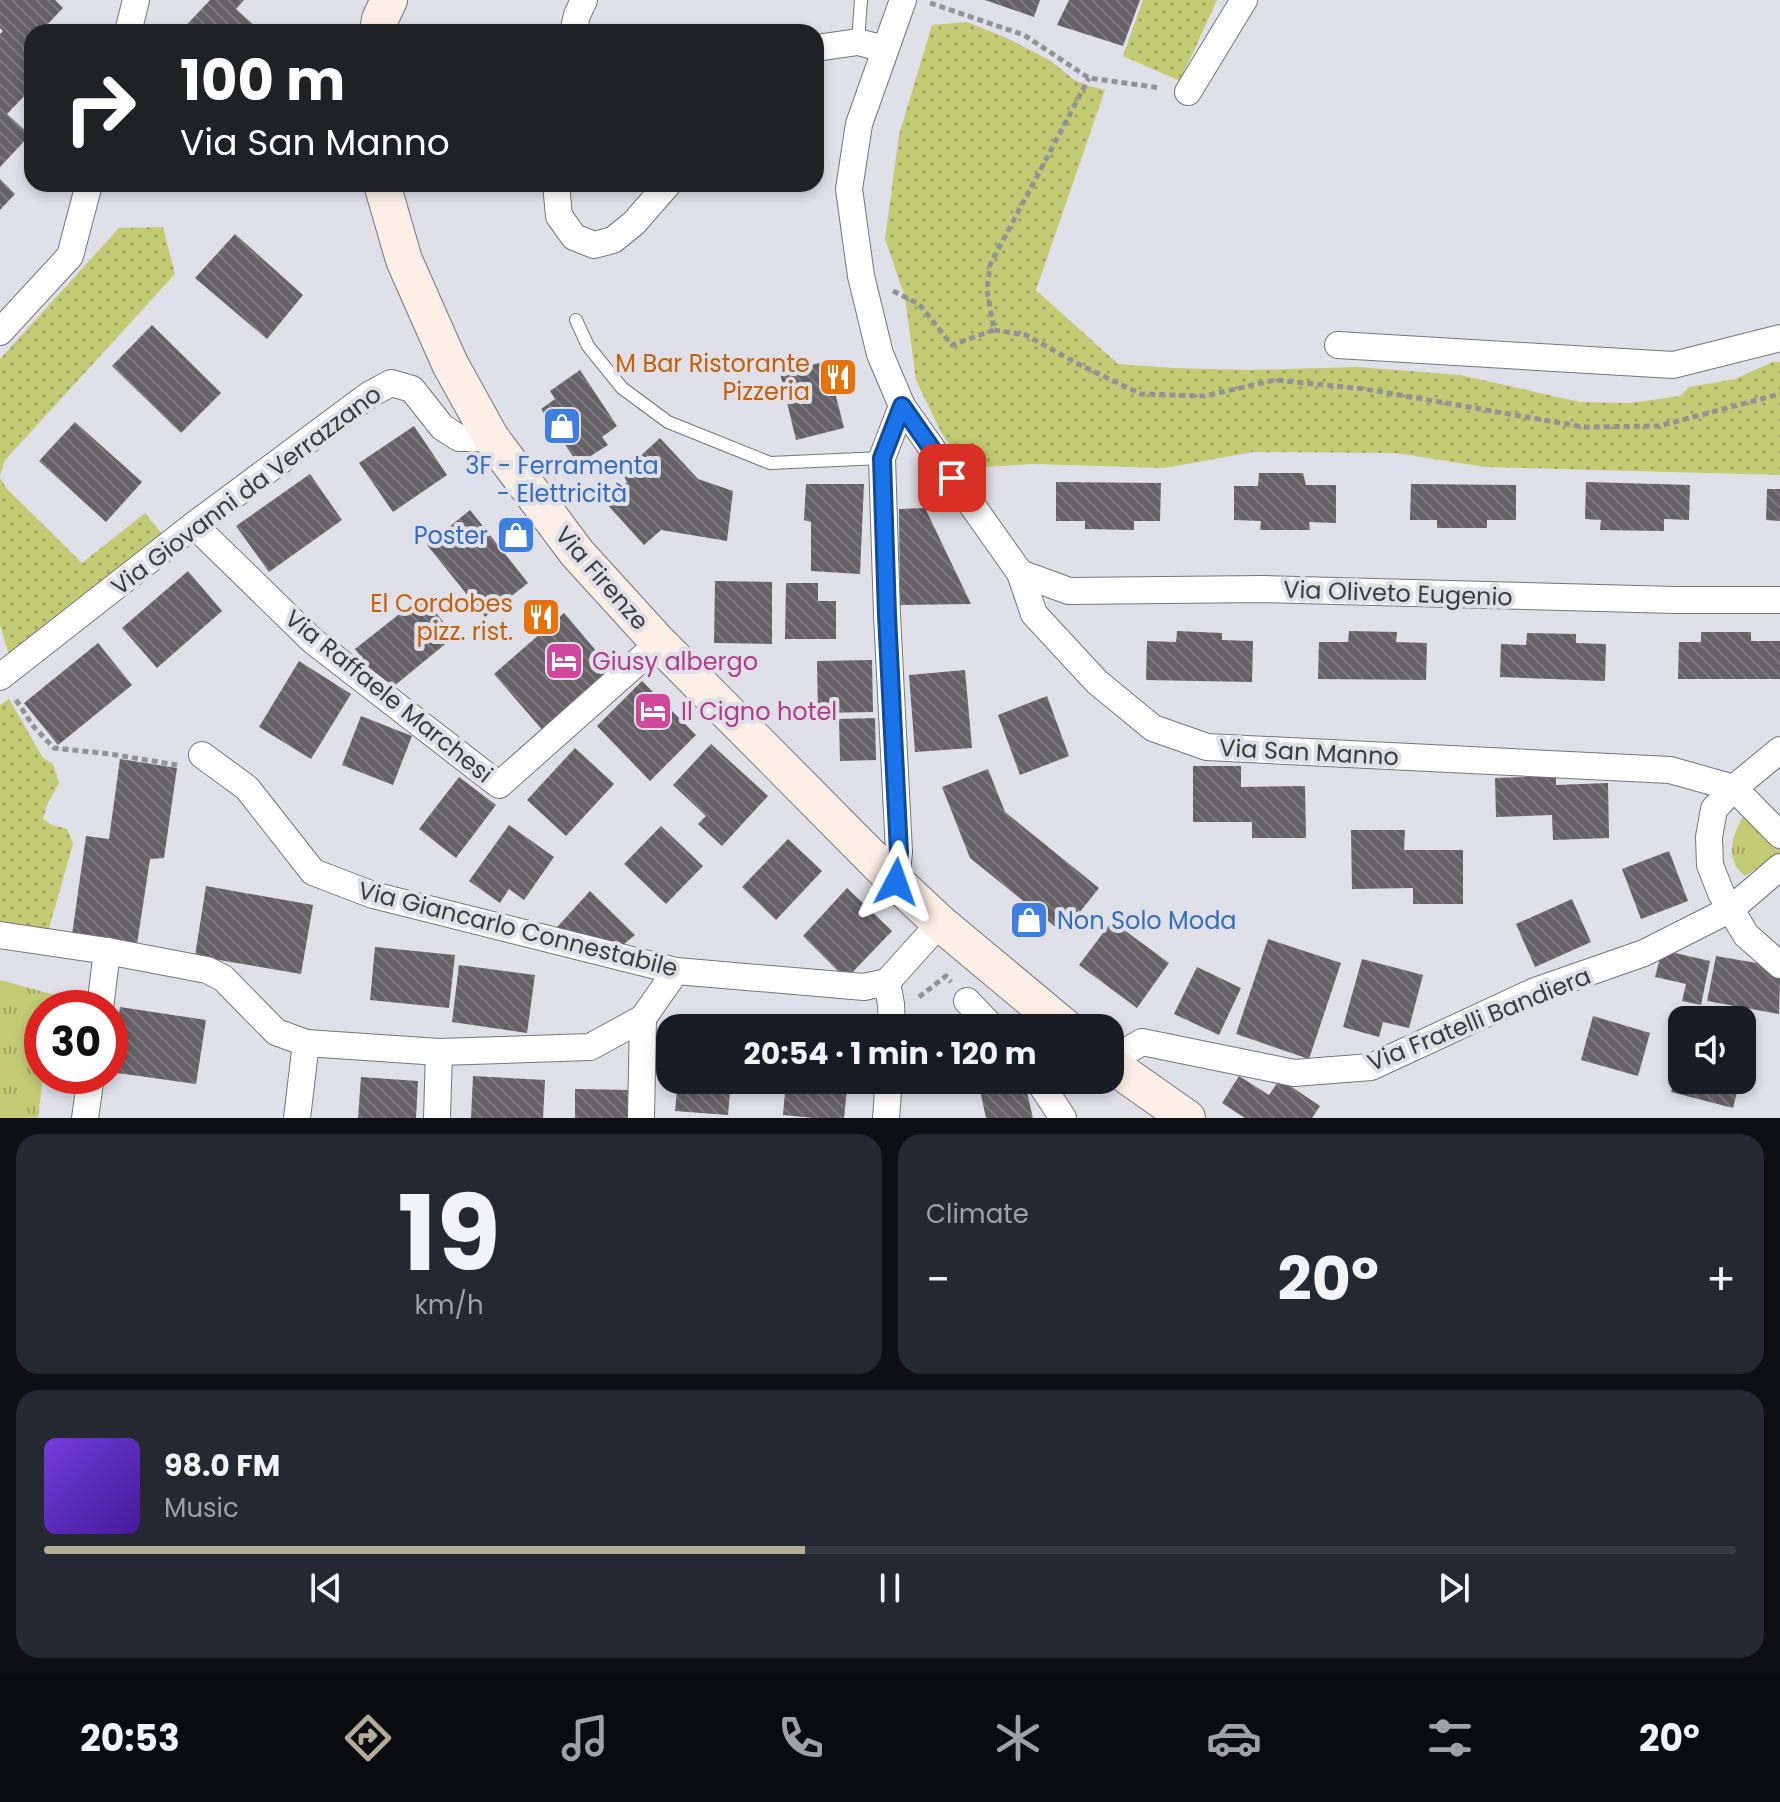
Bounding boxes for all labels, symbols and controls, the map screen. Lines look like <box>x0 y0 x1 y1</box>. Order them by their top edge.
text: 100 m <box>180 41 345 120</box>
icon: right <box>48 56 152 160</box>
text: Via San Manno <box>180 117 450 168</box>
place label: M Bar Ristorante Pizzeria <box>615 347 810 408</box>
restaurant icon: M Bar Ristorante Pizzeria <box>817 356 859 398</box>
street label: Via Giovanni da Verrazzano <box>104 377 388 603</box>
shop icon: 3F - Ferramenta - Elettricità <box>541 405 583 447</box>
pin <box>918 444 986 512</box>
place label: 3F - Ferramenta - Elettricità <box>465 449 659 510</box>
icon: arrive <box>930 456 974 500</box>
shop icon: Poster <box>495 514 537 556</box>
place label: Poster <box>414 519 488 552</box>
street label: Via Firenze <box>548 519 656 637</box>
street label: Via Oliveto Eugenio <box>1283 573 1513 613</box>
place label: El Cordobes pizz. rist. <box>370 587 513 648</box>
restaurant icon: El Cordobes pizz. rist. <box>520 596 562 638</box>
street label: Via Raffaele Marchesi <box>278 602 500 790</box>
hotel icon: Giusy albergo <box>543 640 585 682</box>
place label: Giusy albergo <box>592 645 758 678</box>
hotel icon: Il Cigno hotel <box>632 690 674 732</box>
place label: Il Cigno hotel <box>681 695 837 728</box>
street label: Via San Manno <box>1218 731 1400 773</box>
position arrow <box>854 840 938 924</box>
street label: Via Giancarlo Connestabile <box>355 873 681 985</box>
shop icon: Non Solo Moda <box>1008 899 1050 941</box>
place label: Non Solo Moda <box>1057 904 1237 937</box>
street label: Via Fratelli Bandiera <box>1362 959 1596 1079</box>
speed limit sign: 30 <box>24 990 128 1094</box>
map controls <box>1668 1006 1756 1094</box>
button: sound <box>1668 1006 1756 1094</box>
text: 20:54 · 1 min · 120 m <box>744 1032 1036 1075</box>
text: 19 <box>397 1161 501 1306</box>
text: Climate <box>926 1196 1029 1232</box>
text: 20° <box>1278 1237 1379 1321</box>
text: − <box>926 1249 950 1310</box>
text: + <box>1706 1249 1736 1310</box>
text: km/h <box>414 1287 484 1323</box>
text: 98.0 FM <box>164 1444 280 1487</box>
text: Music <box>164 1490 239 1526</box>
icon: previous <box>304 1566 348 1610</box>
icon: pause <box>868 1566 912 1610</box>
icon: next <box>1432 1566 1476 1610</box>
icon: directions <box>340 1710 396 1766</box>
icon: music <box>557 1710 613 1766</box>
icon: phone <box>773 1710 829 1766</box>
icon: climate <box>990 1710 1046 1766</box>
icon: car <box>1206 1710 1262 1766</box>
icon: filters <box>1422 1710 1478 1766</box>
text: 20:53 <box>80 1713 180 1764</box>
text: 20° <box>1639 1713 1700 1764</box>

